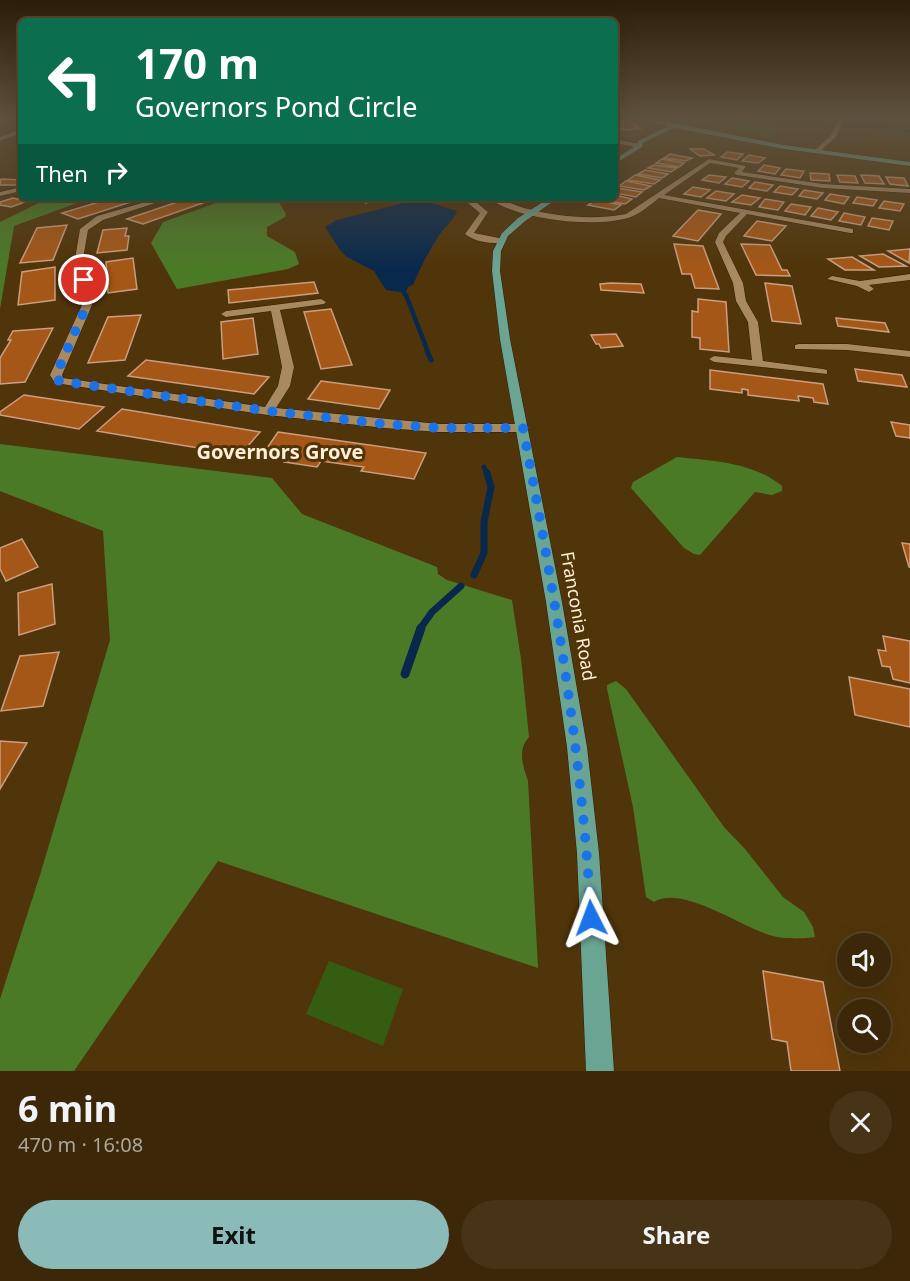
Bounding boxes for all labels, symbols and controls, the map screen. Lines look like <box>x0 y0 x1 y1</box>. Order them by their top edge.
text: 170 m <box>135 34 259 91</box>
icon: left <box>36 42 114 120</box>
text: Governors Pond Circle <box>135 88 417 125</box>
icon: right <box>100 156 133 189</box>
text: Then <box>36 158 88 188</box>
pin <box>58 254 109 305</box>
icon: arrive <box>67 263 100 296</box>
district label: Governors Grove <box>196 438 364 465</box>
street label: Franconia Road <box>556 549 602 683</box>
position arrow <box>559 886 623 950</box>
map controls <box>837 933 891 1053</box>
button: sound <box>837 933 891 987</box>
button: search <box>837 999 891 1053</box>
text: 6 min <box>18 1084 117 1133</box>
button: close <box>829 1091 892 1154</box>
text: 470 m · 16:08 <box>18 1131 143 1158</box>
button: Exit <box>18 1200 449 1269</box>
button: Share <box>461 1200 892 1269</box>

